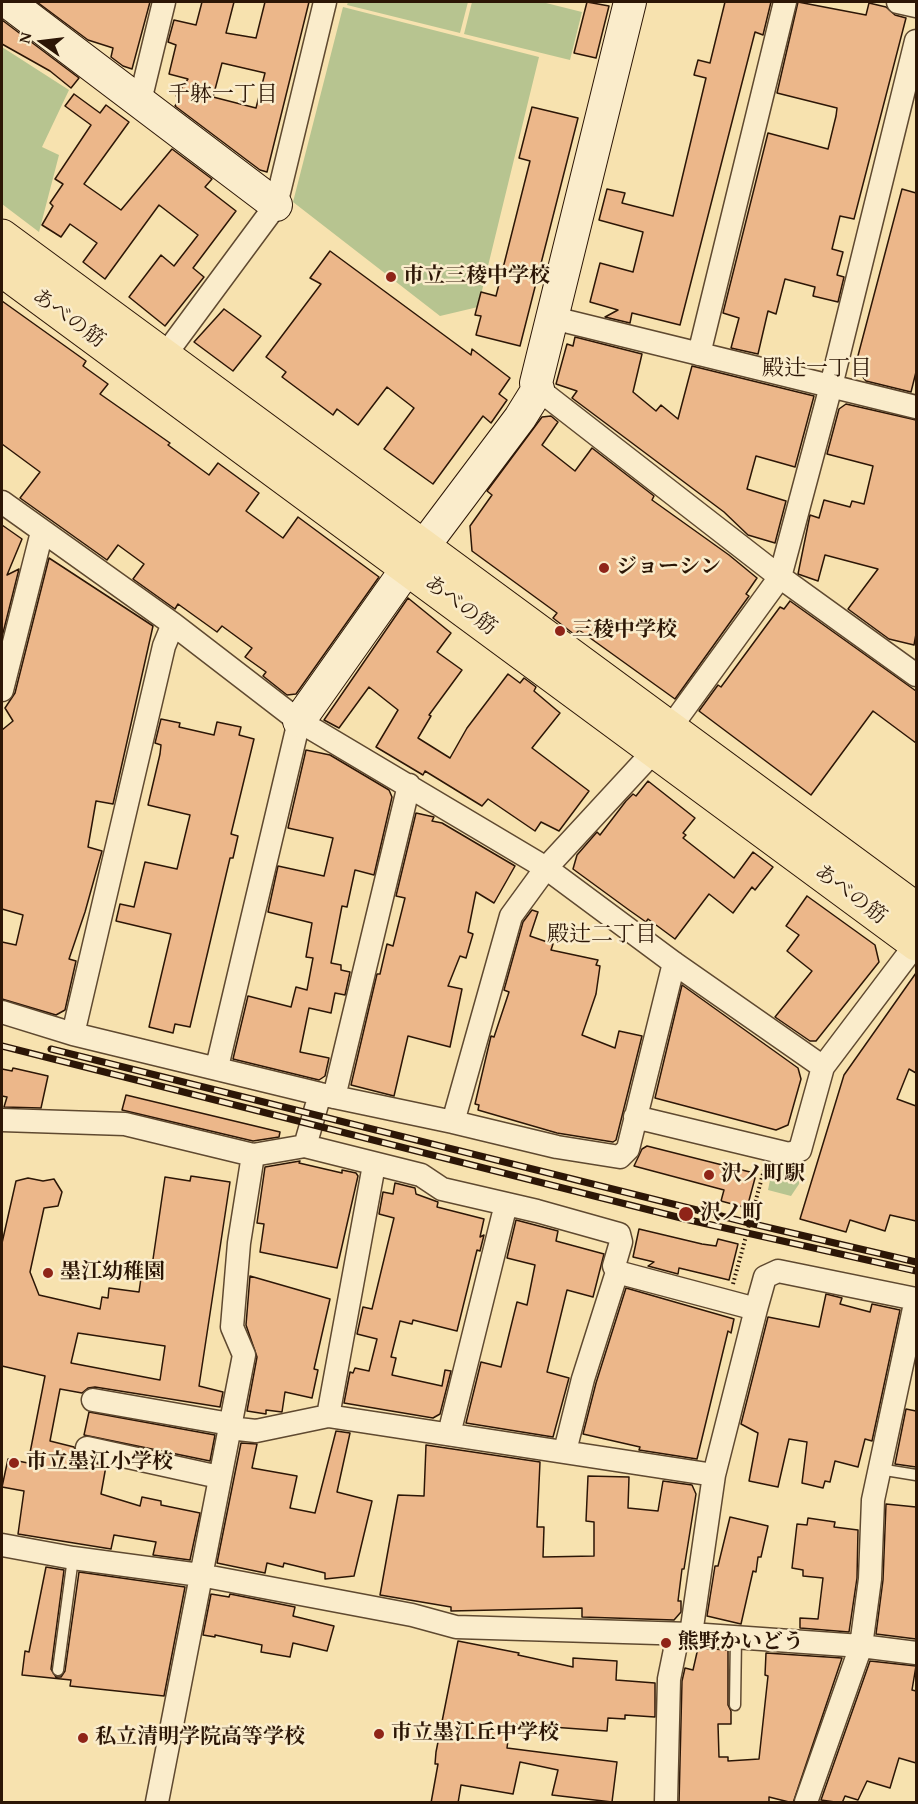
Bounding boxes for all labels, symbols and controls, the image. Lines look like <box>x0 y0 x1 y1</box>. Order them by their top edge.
north arrow <box>12 12 72 72</box>
text: N <box>12 30 37 46</box>
district label: 千躰一丁目 <box>168 82 278 108</box>
place label: 市立三稜中学校 <box>403 264 550 290</box>
marker: 市立三稜中学校 <box>384 270 398 284</box>
street label: あべの筋 <box>27 284 109 354</box>
district label: 殿辻一丁目 <box>762 356 872 382</box>
place label: ジョーシン <box>616 555 721 581</box>
marker: ジョーシン <box>597 561 611 575</box>
street label: あべの筋 <box>419 571 501 641</box>
place label: 三稜中学校 <box>572 618 677 644</box>
marker: 三稜中学校 <box>553 624 567 638</box>
street label: あべの筋 <box>809 860 891 930</box>
district label: 殿辻二丁目 <box>547 922 657 948</box>
place label: 沢ノ町駅 <box>721 1162 805 1188</box>
marker: 沢ノ町駅 <box>702 1168 716 1182</box>
place label: 沢ノ町 <box>700 1201 763 1227</box>
marker: 沢ノ町 <box>677 1205 695 1223</box>
place label: 墨江幼稚園 <box>60 1260 165 1286</box>
marker: 墨江幼稚園 <box>41 1266 55 1280</box>
place label: 市立墨江小学校 <box>26 1450 173 1476</box>
marker: 市立墨江小学校 <box>7 1456 21 1470</box>
place label: 熊野かいどう <box>678 1630 804 1656</box>
marker: 熊野かいどう <box>659 1636 673 1650</box>
place label: 市立墨江丘中学校 <box>391 1721 559 1747</box>
place label: 私立清明学院高等学校 <box>95 1725 305 1751</box>
marker: 市立墨江丘中学校 <box>372 1727 386 1741</box>
marker: 私立清明学院高等学校 <box>76 1731 90 1745</box>

